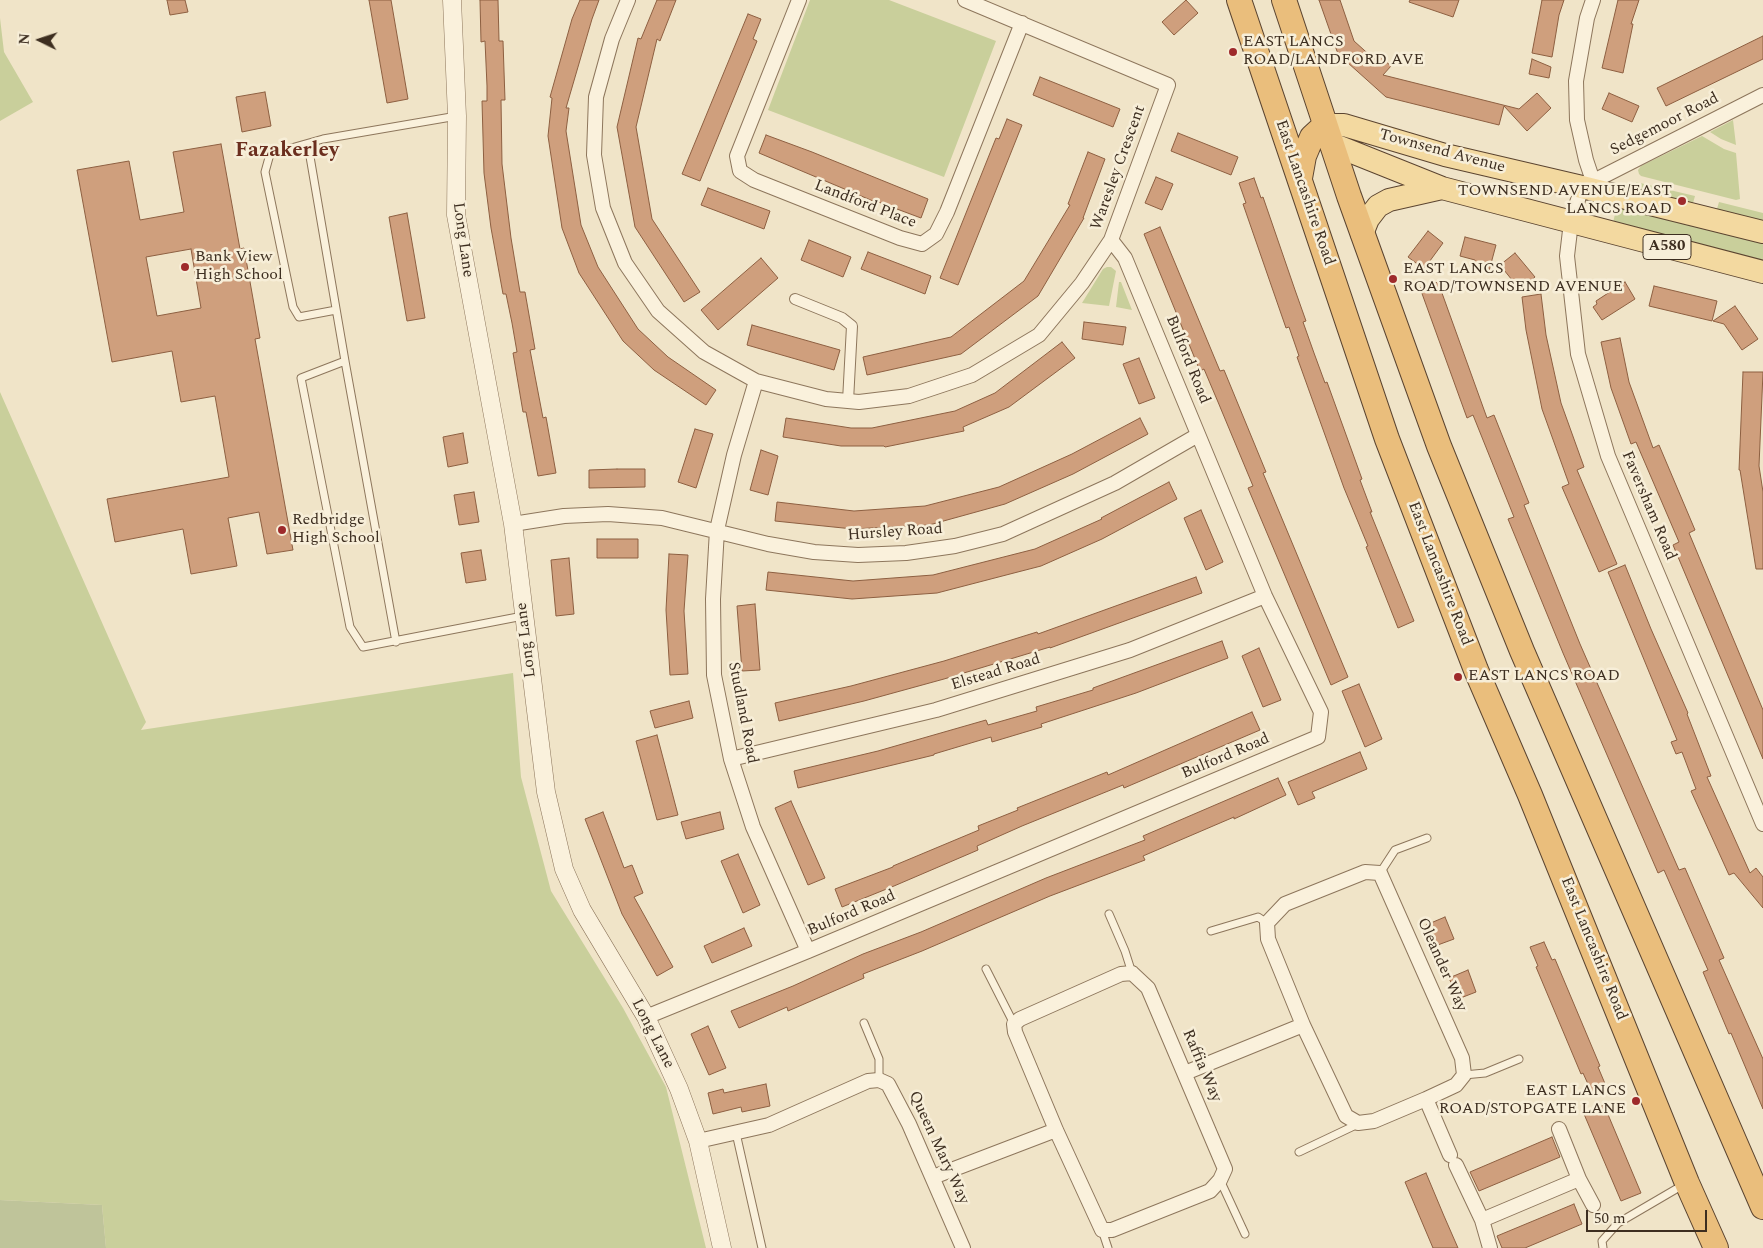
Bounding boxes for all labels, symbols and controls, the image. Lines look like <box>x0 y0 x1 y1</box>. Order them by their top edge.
north arrow <box>15 15 65 65</box>
text: N <box>14 32 35 45</box>
place label: EAST LANCS ROAD/LANDFORD AVE <box>1243 33 1424 71</box>
marker: EAST LANCS ROAD/LANDFORD AVE <box>1227 46 1239 58</box>
street label: Sedgemoor Road <box>1607 89 1723 161</box>
street label: Waresley Crescent <box>1088 103 1150 233</box>
street label: East Lancashire Road <box>1270 118 1338 268</box>
street label: Townsend Avenue <box>1377 126 1507 178</box>
district label: Fazakerley <box>235 139 339 165</box>
street label: Landford Place <box>811 177 919 233</box>
place label: TOWNSEND AVENUE/EAST LANCS ROAD <box>1458 182 1672 220</box>
marker: TOWNSEND AVENUE/EAST LANCS ROAD <box>1676 195 1688 207</box>
street label: Long Lane <box>447 201 477 279</box>
road number: A580 <box>1643 234 1691 260</box>
place label: Bank View High School <box>195 248 283 286</box>
place label: EAST LANCS ROAD/TOWNSEND AVENUE <box>1403 260 1623 298</box>
marker: Bank View High School <box>179 261 191 273</box>
marker: EAST LANCS ROAD/TOWNSEND AVENUE <box>1387 273 1399 285</box>
street label: Bulford Road <box>1161 313 1213 407</box>
street label: Faversham Road <box>1616 448 1680 564</box>
street label: East Lancashire Road <box>1403 499 1475 649</box>
place label: Redbridge High School <box>292 511 380 549</box>
street label: Hursley Road <box>847 520 943 546</box>
marker: Redbridge High School <box>276 524 288 536</box>
street label: Long Lane <box>513 601 541 679</box>
street label: Elstead Road <box>949 650 1043 696</box>
street label: Studland Road <box>723 661 761 765</box>
place label: EAST LANCS ROAD <box>1468 667 1620 687</box>
marker: EAST LANCS ROAD <box>1452 671 1464 683</box>
street label: Bulford Road <box>1179 730 1273 784</box>
street label: East Lancashire Road <box>1555 875 1631 1023</box>
street label: Bulford Road <box>805 887 899 941</box>
street label: Oleander Way <box>1412 915 1470 1015</box>
street label: Long Lane <box>626 996 678 1072</box>
street label: Raffia Way <box>1177 1027 1225 1105</box>
place label: EAST LANCS ROAD/STOPGATE LANE <box>1439 1082 1626 1120</box>
street label: Queen Mary Way <box>903 1088 973 1208</box>
marker: EAST LANCS ROAD/STOPGATE LANE <box>1630 1095 1642 1107</box>
scale bar <box>1588 1200 1709 1232</box>
text: 50 m <box>1594 1207 1626 1230</box>

